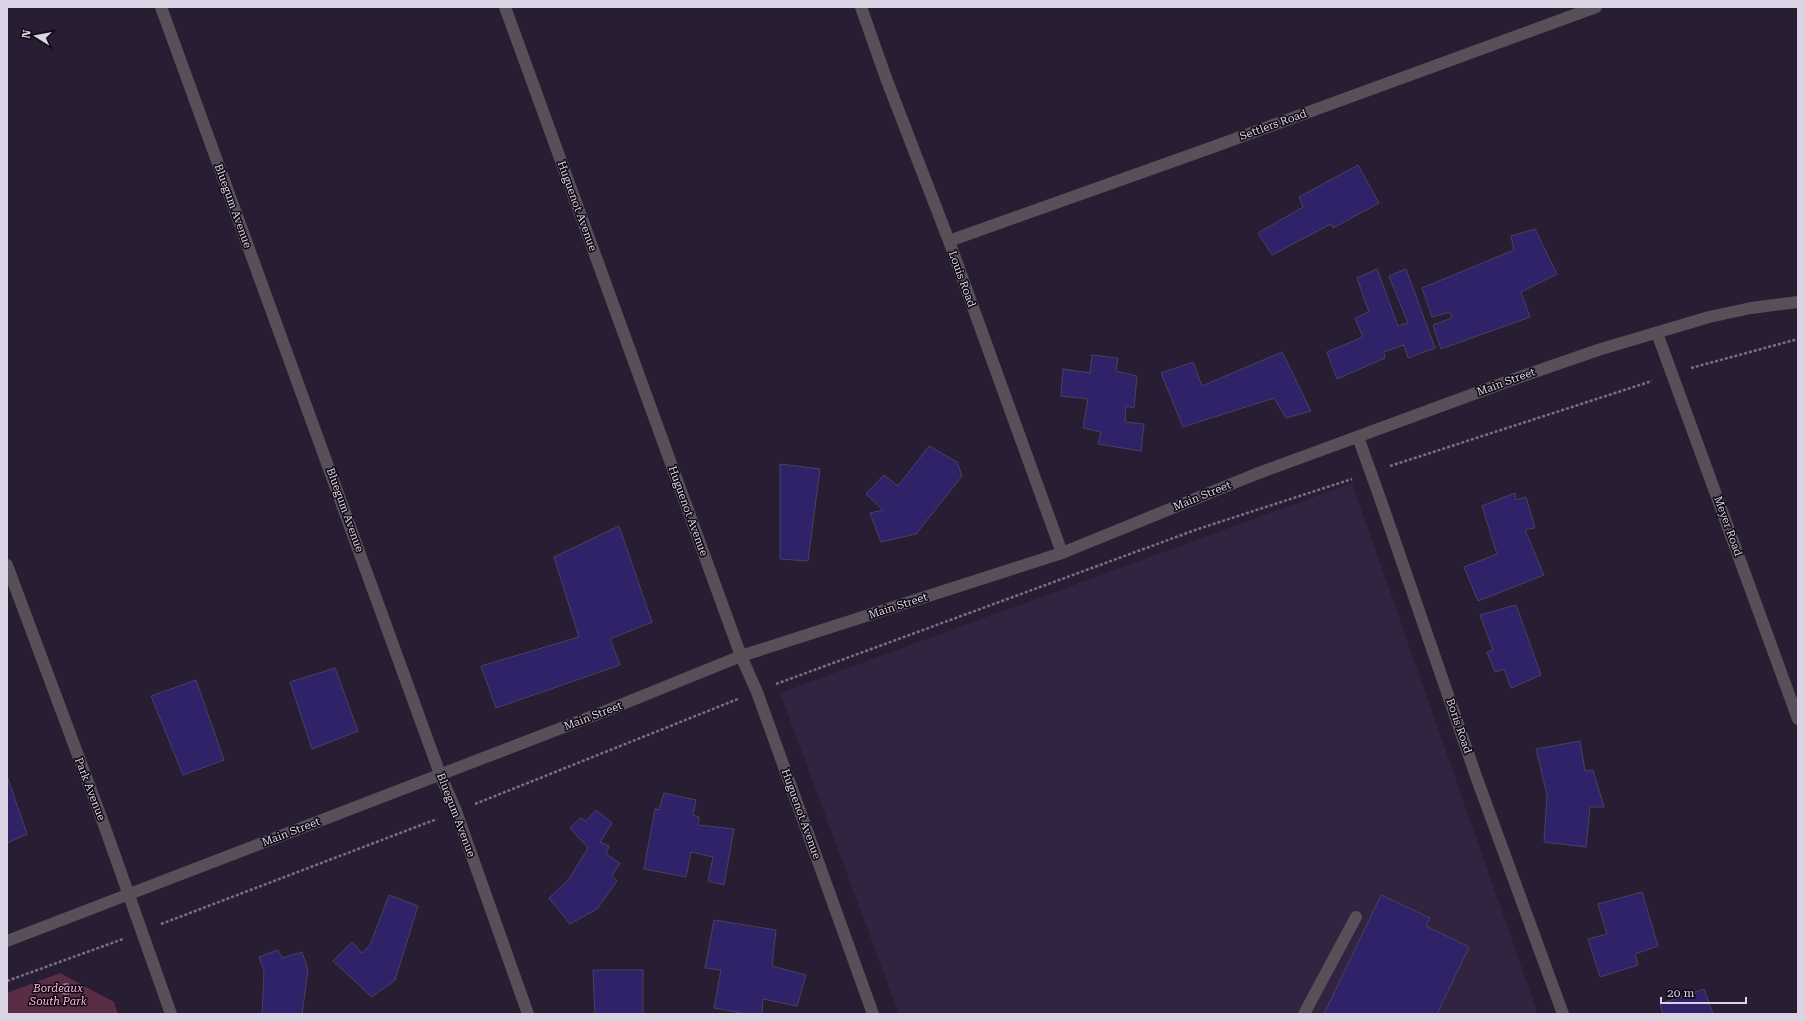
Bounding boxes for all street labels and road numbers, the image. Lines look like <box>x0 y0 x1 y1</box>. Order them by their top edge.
street label: Settlers Road <box>1238 107 1308 143</box>
street label: Huguenot Avenue <box>555 159 599 253</box>
street label: Bluegum Avenue <box>212 162 254 250</box>
street label: Louis Road <box>946 249 978 309</box>
street label: Main Street <box>1475 365 1537 399</box>
street label: Huguenot Avenue <box>666 464 710 558</box>
street label: Bluegum Avenue <box>324 466 366 554</box>
street label: Main Street <box>1171 478 1233 514</box>
street label: Meyer Road <box>1711 494 1745 558</box>
street label: Main Street <box>867 590 929 622</box>
street label: Boris Road <box>1444 697 1474 755</box>
street label: Main Street <box>562 699 624 733</box>
street label: Park Avenue <box>72 756 108 822</box>
street label: Huguenot Avenue <box>779 767 823 861</box>
street label: Bluegum Avenue <box>434 771 478 859</box>
street label: Main Street <box>260 815 322 849</box>

